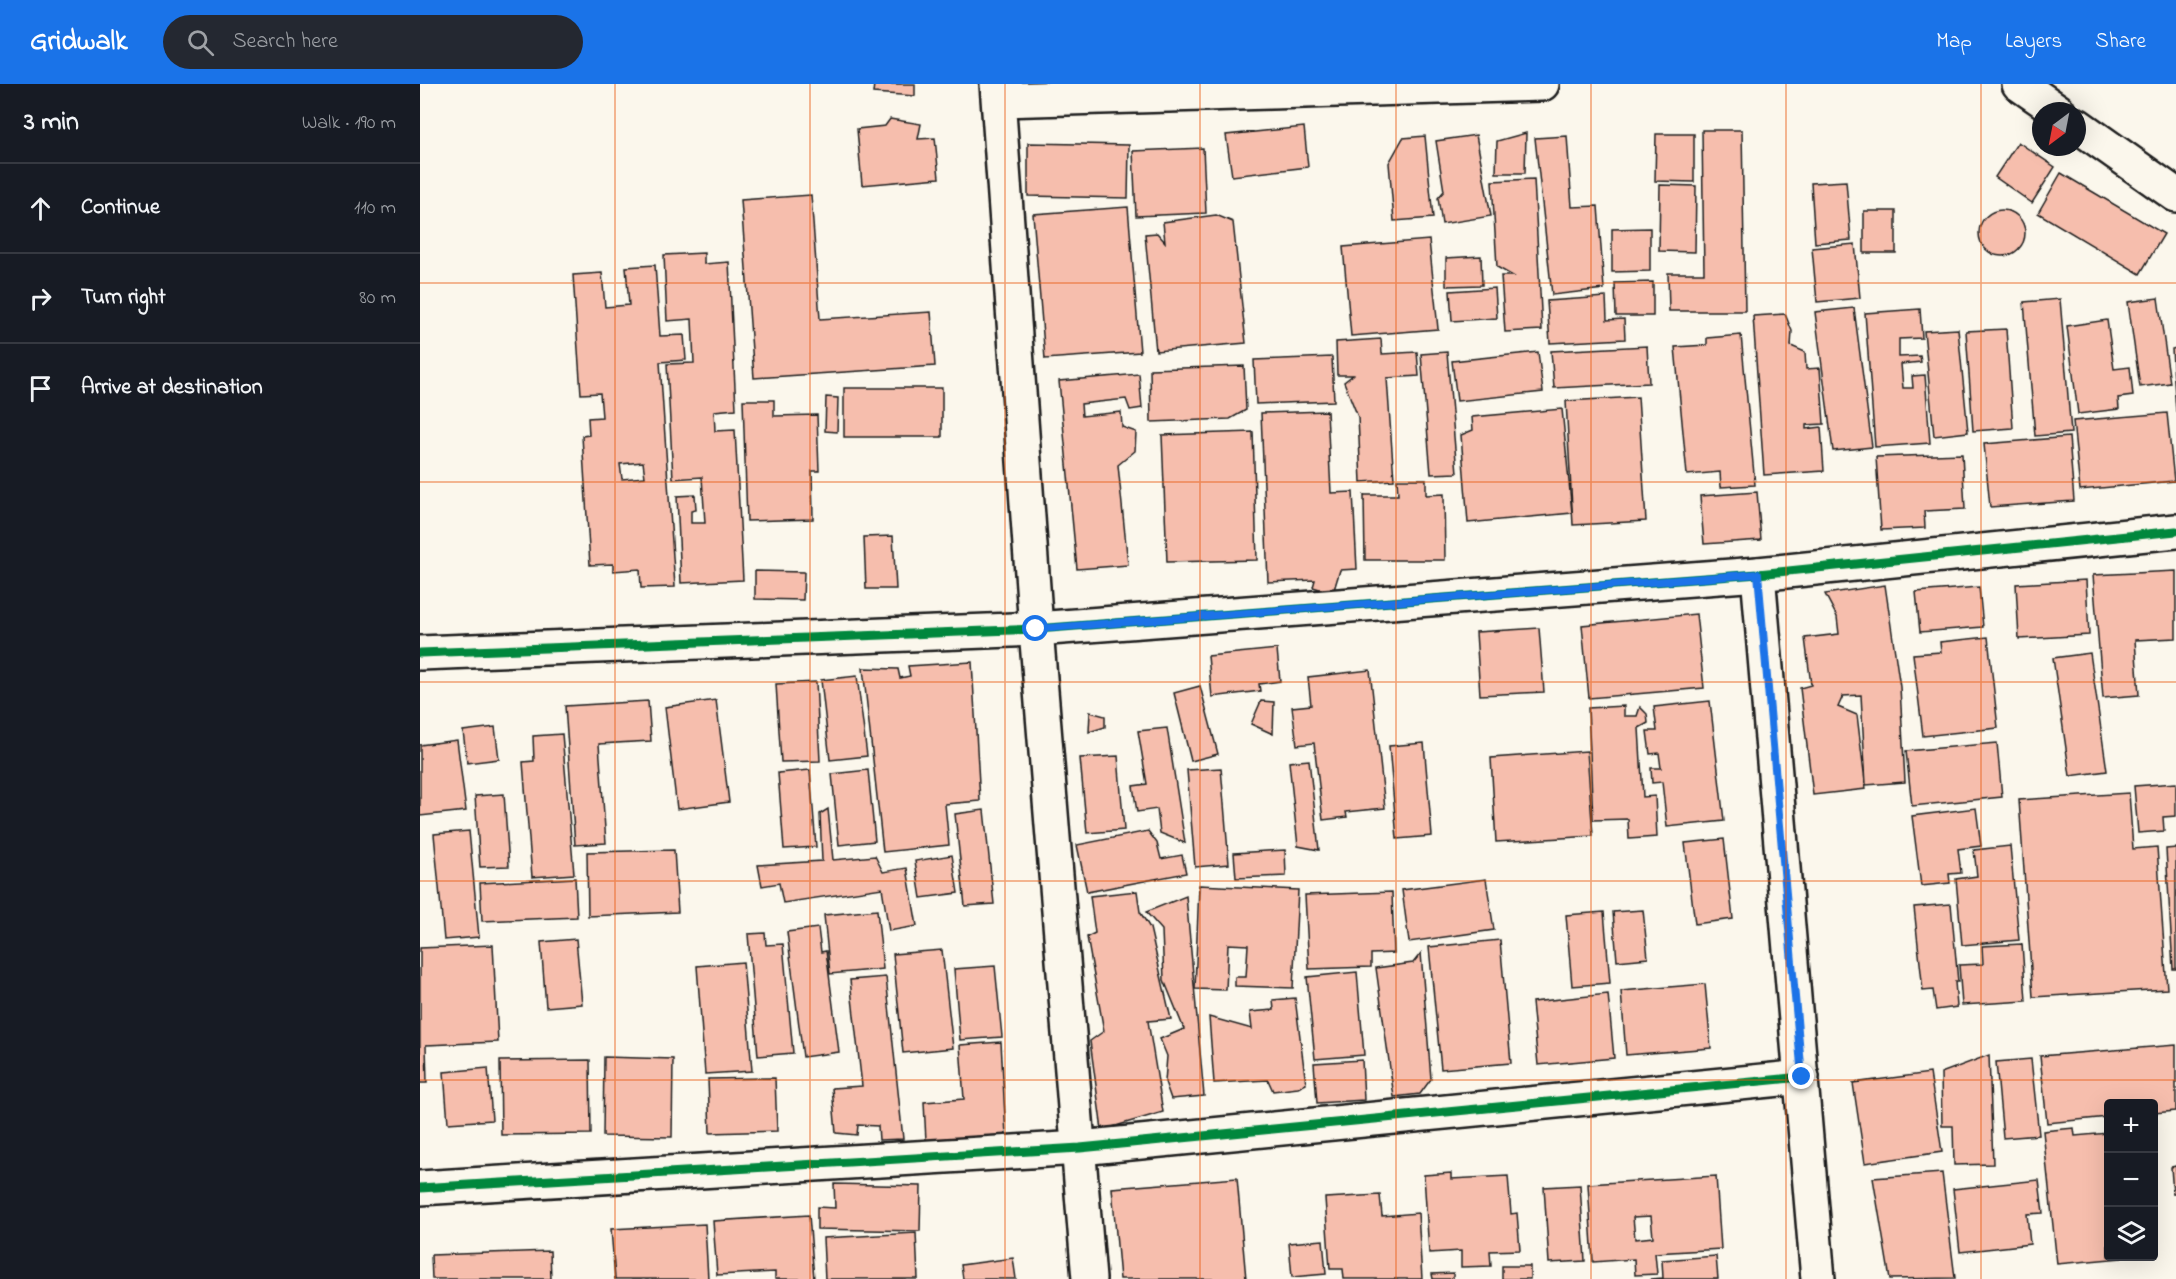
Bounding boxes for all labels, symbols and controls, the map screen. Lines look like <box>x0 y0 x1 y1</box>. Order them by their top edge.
search box <box>163 15 583 69</box>
text: Gridwalk <box>30 22 127 63</box>
icon: search <box>184 26 217 59</box>
text: Search here <box>232 26 338 58</box>
text: Map <box>1936 27 1972 57</box>
text: Layers <box>2005 27 2062 57</box>
text: Share <box>2095 27 2146 57</box>
north arrow <box>2032 102 2086 156</box>
text: 3 min <box>24 104 79 142</box>
text: Walk · 190 m <box>302 109 396 138</box>
icon: ahead <box>24 192 57 225</box>
text: Continue <box>81 192 160 224</box>
text: 110 m <box>354 194 396 223</box>
icon: right <box>24 282 57 315</box>
text: Turn right <box>81 282 166 314</box>
text: 80 m <box>359 284 396 313</box>
icon: arrive <box>24 372 57 405</box>
text: Arrive at destination <box>81 372 263 404</box>
route start <box>1022 615 1048 641</box>
route end <box>1788 1063 1814 1089</box>
map controls <box>2104 1099 2158 1261</box>
button: + <box>2104 1099 2158 1153</box>
button: − <box>2104 1153 2158 1207</box>
button: layers <box>2104 1207 2158 1261</box>

